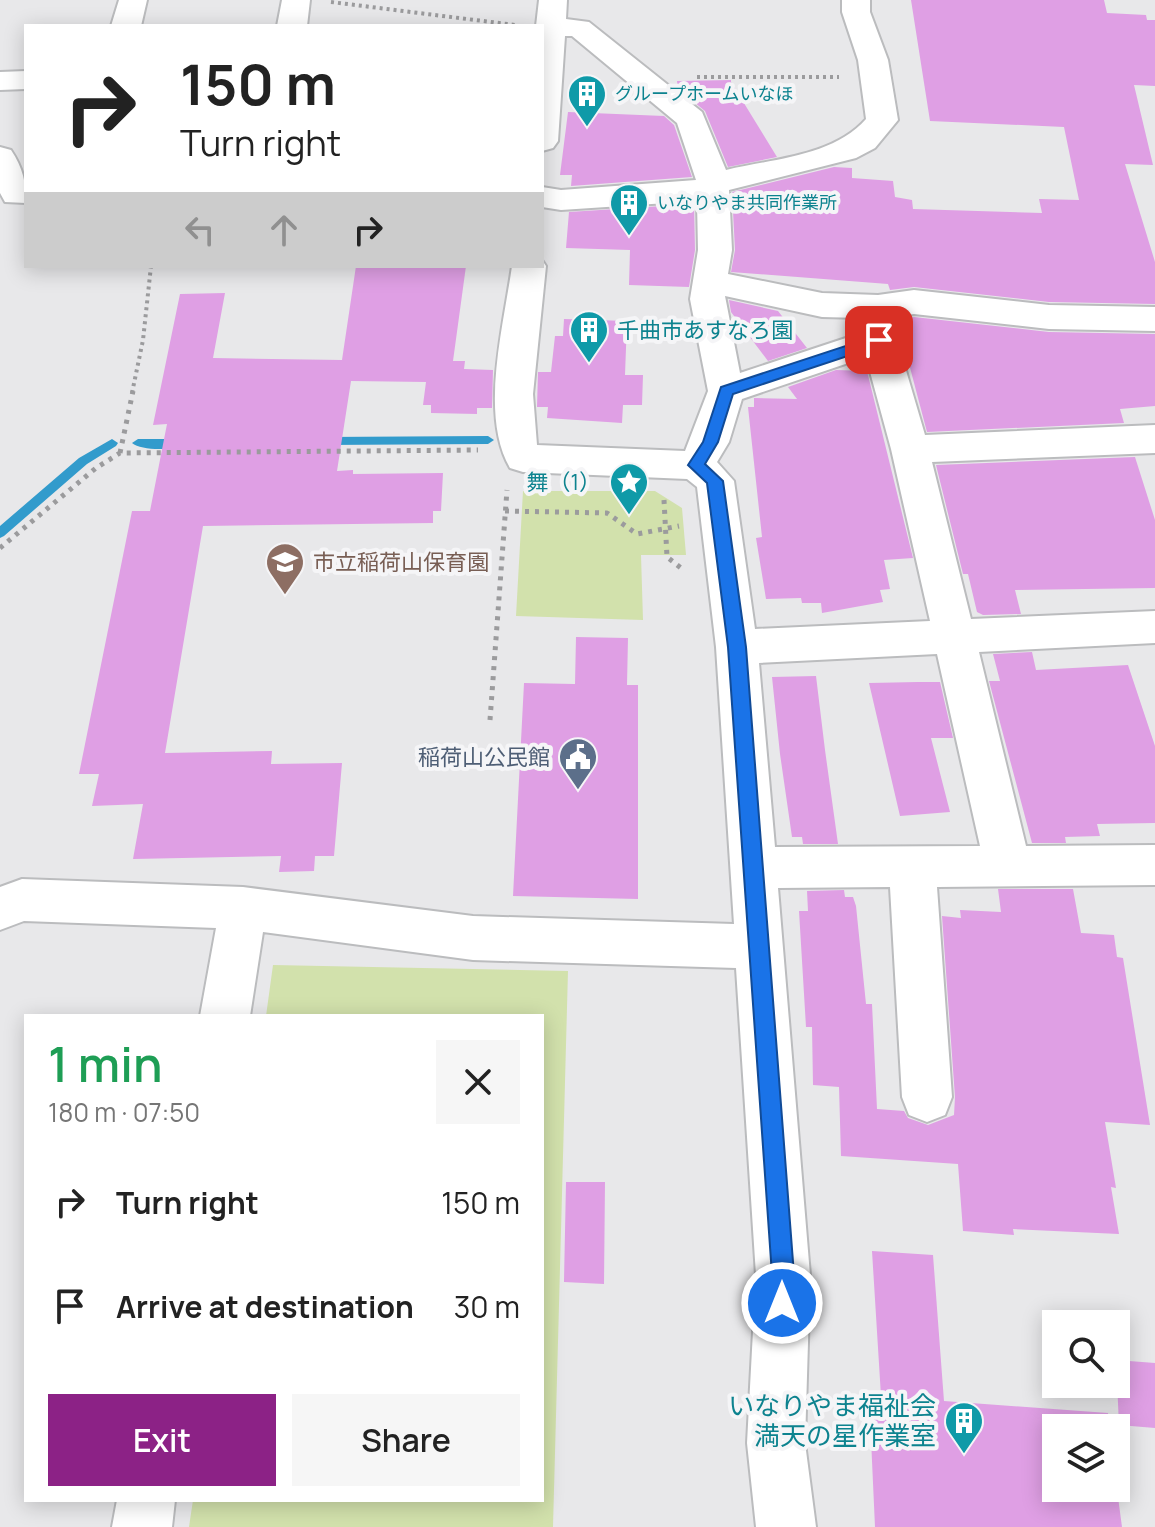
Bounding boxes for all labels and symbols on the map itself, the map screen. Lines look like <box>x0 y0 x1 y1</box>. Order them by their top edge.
building icon: グループホームいなほ <box>566 73 608 128</box>
place label: グループホームいなほ <box>615 81 793 105</box>
building icon: いなりやま共同作業所 <box>608 182 650 237</box>
place label: いなりやま共同作業所 <box>657 190 837 214</box>
pin <box>845 306 913 374</box>
building icon: 千曲市あすなろ園 <box>568 309 610 364</box>
place label: 千曲市あすなろ園 <box>617 315 793 345</box>
place icon: 舞（1） <box>608 461 650 516</box>
place label: 舞（1） <box>526 467 601 497</box>
school or university icon: 市立稲荷山保育園 <box>264 541 306 596</box>
place label: 市立稲荷山保育園 <box>313 547 489 577</box>
public building icon: 稲荷山公民館 <box>557 736 599 791</box>
place label: 稲荷山公民館 <box>418 742 550 772</box>
position arrow <box>740 1261 824 1345</box>
place label: いなりやま福祉会 満天の星作業室 <box>728 1387 936 1453</box>
building icon: いなりやま福祉会 満天の星作業室 <box>943 1400 985 1455</box>

